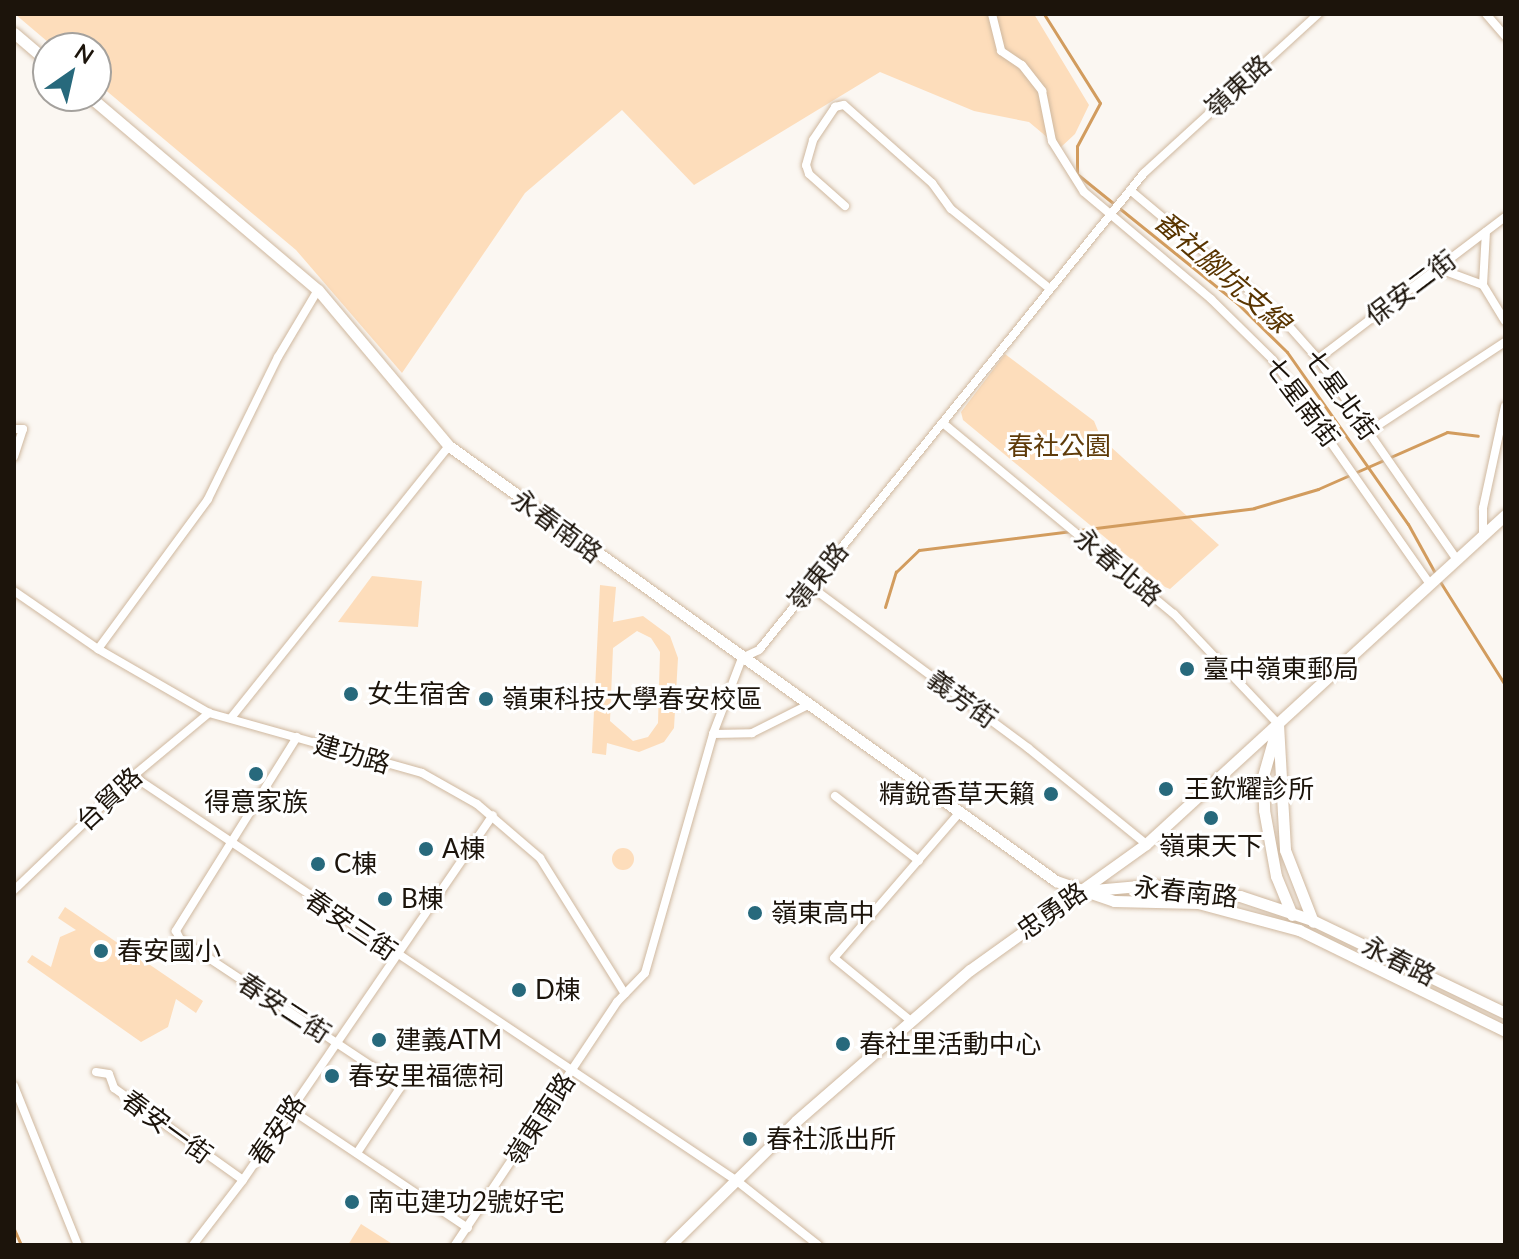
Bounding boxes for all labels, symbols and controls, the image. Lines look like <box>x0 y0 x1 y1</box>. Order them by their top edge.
north arrow <box>32 32 112 112</box>
text: N <box>70 37 99 69</box>
street label: 嶺東路 <box>1199 48 1277 124</box>
water label: 番社腳坑支線 <box>1149 203 1297 339</box>
street label: 保安二街 <box>1360 244 1462 332</box>
street label: 七星北街 <box>1298 344 1384 446</box>
street label: 七星南街 <box>1258 351 1346 453</box>
park label: 春社公園 <box>1007 430 1111 462</box>
street label: 永春南路 <box>506 483 608 569</box>
street label: 永春北路 <box>1068 522 1168 612</box>
street label: 嶺東路 <box>781 536 855 616</box>
place label: 臺中嶺東郵局 <box>1203 653 1359 685</box>
marker: 臺中嶺東郵局 <box>1178 660 1196 678</box>
street label: 義芳街 <box>921 663 1003 735</box>
place label: 女生宿舍 <box>367 678 471 710</box>
place label: 嶺東科技大學春安校區 <box>502 683 762 715</box>
marker: 女生宿舍 <box>342 685 360 703</box>
marker: 嶺東科技大學春安校區 <box>477 690 495 708</box>
street label: 建功路 <box>310 728 394 780</box>
street label: 台貿路 <box>70 761 148 837</box>
marker: 得意家族 <box>247 765 265 783</box>
place label: 王欽耀診所 <box>1184 773 1314 805</box>
place label: 精銳香草天籟 <box>879 778 1035 810</box>
marker: 王欽耀診所 <box>1155 778 1177 800</box>
marker: 精銳香草天籟 <box>1042 785 1060 803</box>
place label: 得意家族 <box>204 786 308 818</box>
marker: 嶺東天下 <box>1202 809 1220 827</box>
place label: 嶺東天下 <box>1159 830 1263 862</box>
place label: A棟 <box>442 833 486 865</box>
marker: A棟 <box>417 840 435 858</box>
place label: C棟 <box>334 848 377 880</box>
marker: C棟 <box>309 855 327 873</box>
street label: 永春南路 <box>1133 871 1239 913</box>
street label: 忠勇路 <box>1011 876 1093 946</box>
street label: 春安三街 <box>299 883 403 967</box>
place label: B棟 <box>401 883 444 915</box>
marker: B棟 <box>376 890 394 908</box>
place label: 嶺東高中 <box>771 897 875 929</box>
marker: 嶺東高中 <box>746 904 764 922</box>
street label: 永春路 <box>1357 930 1441 992</box>
place label: 春安國小 <box>117 935 221 967</box>
marker: 春安國小 <box>92 942 110 960</box>
street label: 春安二街 <box>232 967 336 1049</box>
place label: D棟 <box>535 974 581 1006</box>
marker: D棟 <box>510 981 528 999</box>
place label: 建義ATM <box>395 1024 502 1056</box>
place label: 春社里活動中心 <box>859 1028 1041 1060</box>
marker: 建義ATM <box>370 1031 388 1049</box>
marker: 春社里活動中心 <box>834 1035 852 1053</box>
place label: 春安里福德祠 <box>348 1060 504 1092</box>
marker: 春安里福德祠 <box>323 1067 341 1085</box>
street label: 嶺東南路 <box>499 1067 581 1171</box>
street label: 春安一街 <box>116 1084 218 1170</box>
street label: 春安路 <box>242 1089 312 1171</box>
place label: 春社派出所 <box>766 1123 896 1155</box>
marker: 春社派出所 <box>741 1130 759 1148</box>
place label: 南屯建功2號好宅 <box>368 1186 565 1218</box>
marker: 南屯建功2號好宅 <box>343 1193 361 1211</box>

